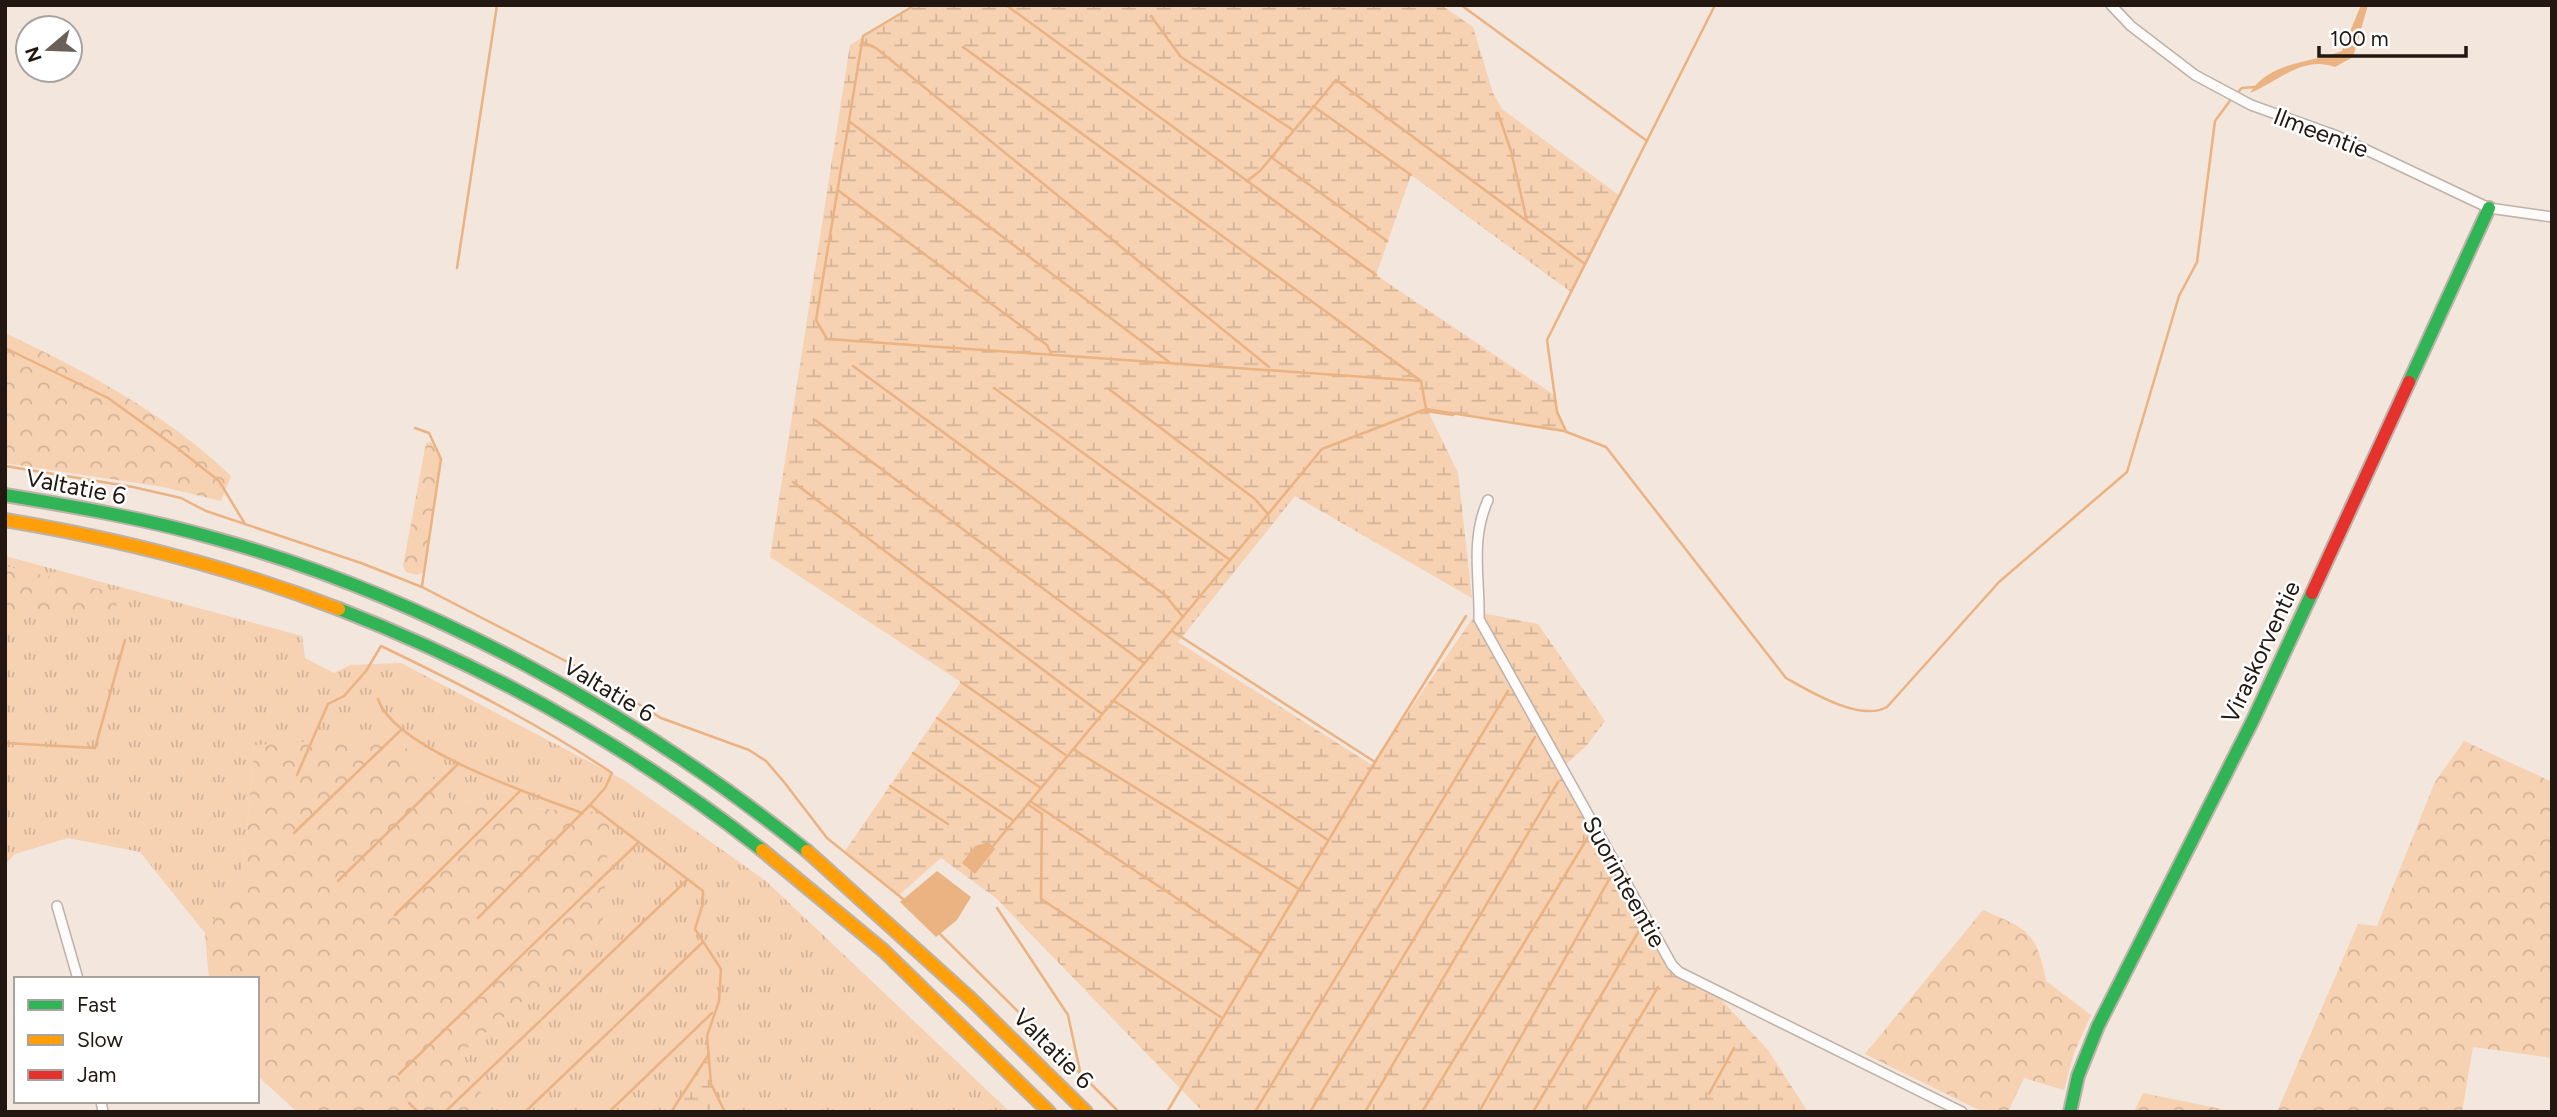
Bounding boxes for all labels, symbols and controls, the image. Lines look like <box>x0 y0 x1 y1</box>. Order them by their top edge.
north arrow <box>14 14 84 84</box>
scale bar <box>2319 14 2466 58</box>
text: 100 m <box>2330 26 2389 51</box>
text: N <box>20 44 47 65</box>
street label: Ilmeentie <box>2270 101 2373 164</box>
street label: Valtatie 6 <box>23 463 129 510</box>
street label: Viraskorventie <box>2215 576 2306 728</box>
street label: Valtatie 6 <box>558 651 660 728</box>
street label: Suorinteentie <box>1576 811 1672 952</box>
legend <box>14 977 259 1103</box>
text: Fast <box>77 992 117 1017</box>
street label: Valtatie 6 <box>1007 1002 1100 1095</box>
text: Slow <box>77 1027 123 1052</box>
text: Jam <box>77 1062 116 1087</box>

